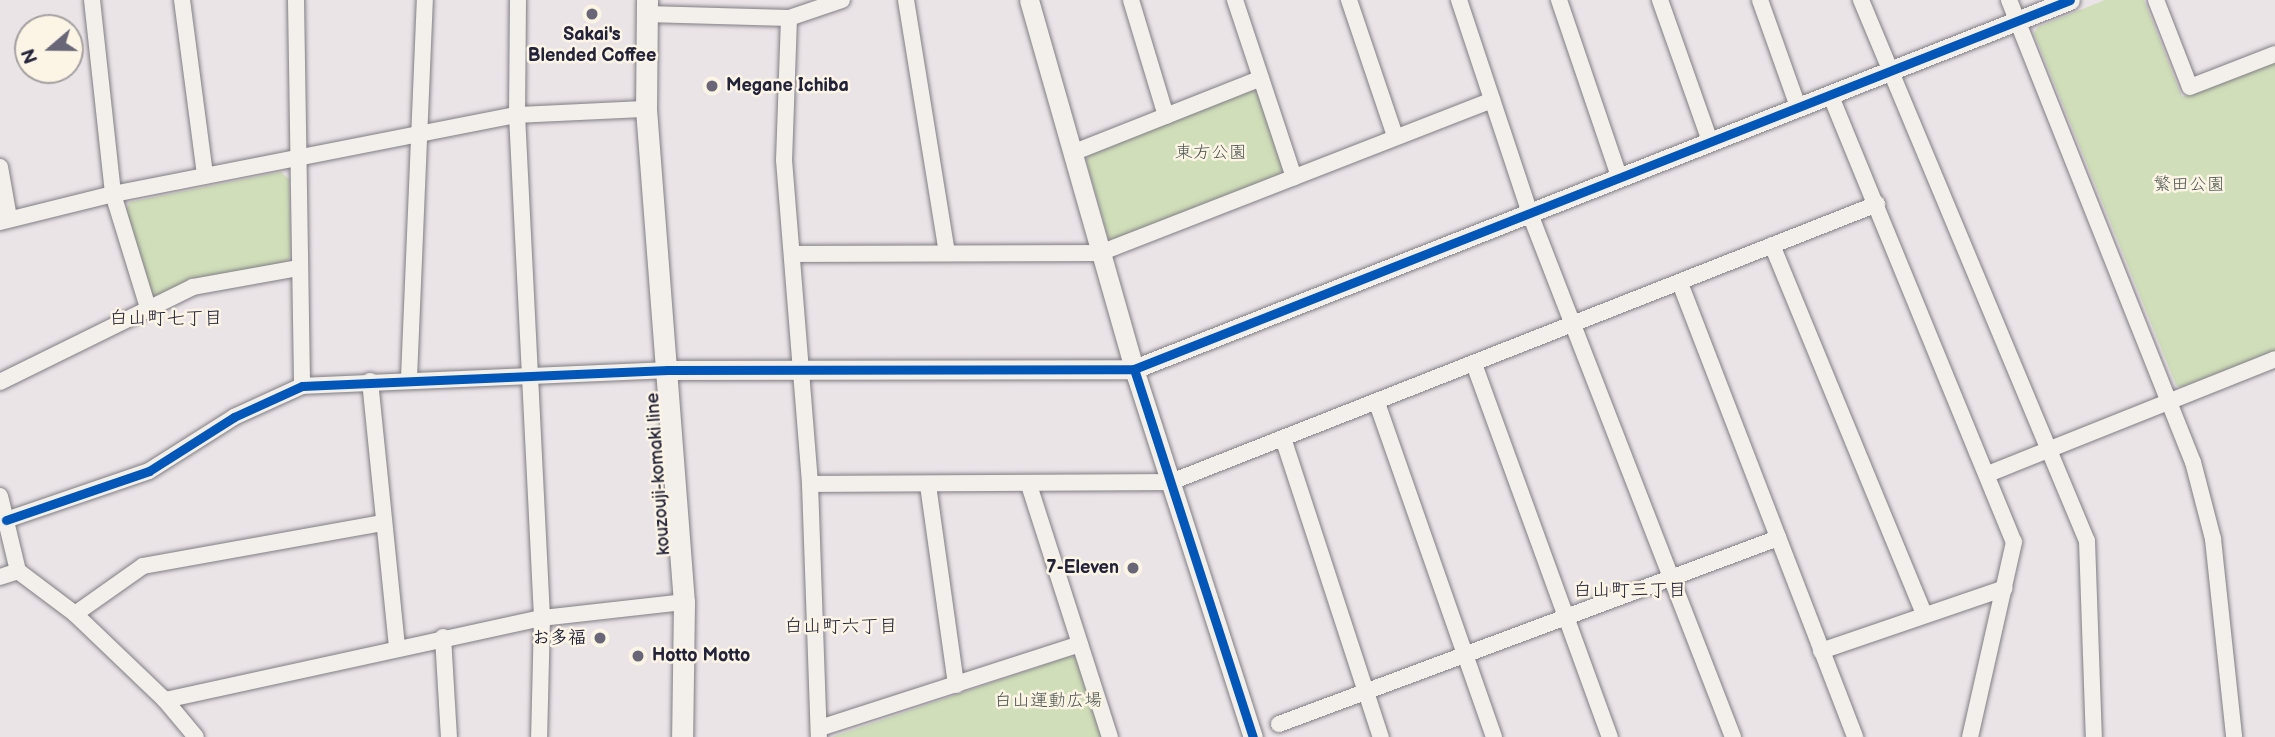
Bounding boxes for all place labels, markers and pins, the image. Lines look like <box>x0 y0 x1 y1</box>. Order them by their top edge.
marker: Sakai's Blended Coffee <box>584 6 600 22</box>
place label: Sakai's Blended Coffee <box>528 25 656 68</box>
place label: Megane Ichiba <box>726 75 849 97</box>
marker: Megane Ichiba <box>704 78 720 94</box>
place label: 7-Eleven <box>1047 557 1119 579</box>
marker: 7-Eleven <box>1125 560 1141 576</box>
place label: お多福 <box>532 627 586 649</box>
marker: お多福 <box>592 630 608 646</box>
place label: Hotto Motto <box>652 645 750 667</box>
marker: Hotto Motto <box>630 648 646 664</box>

